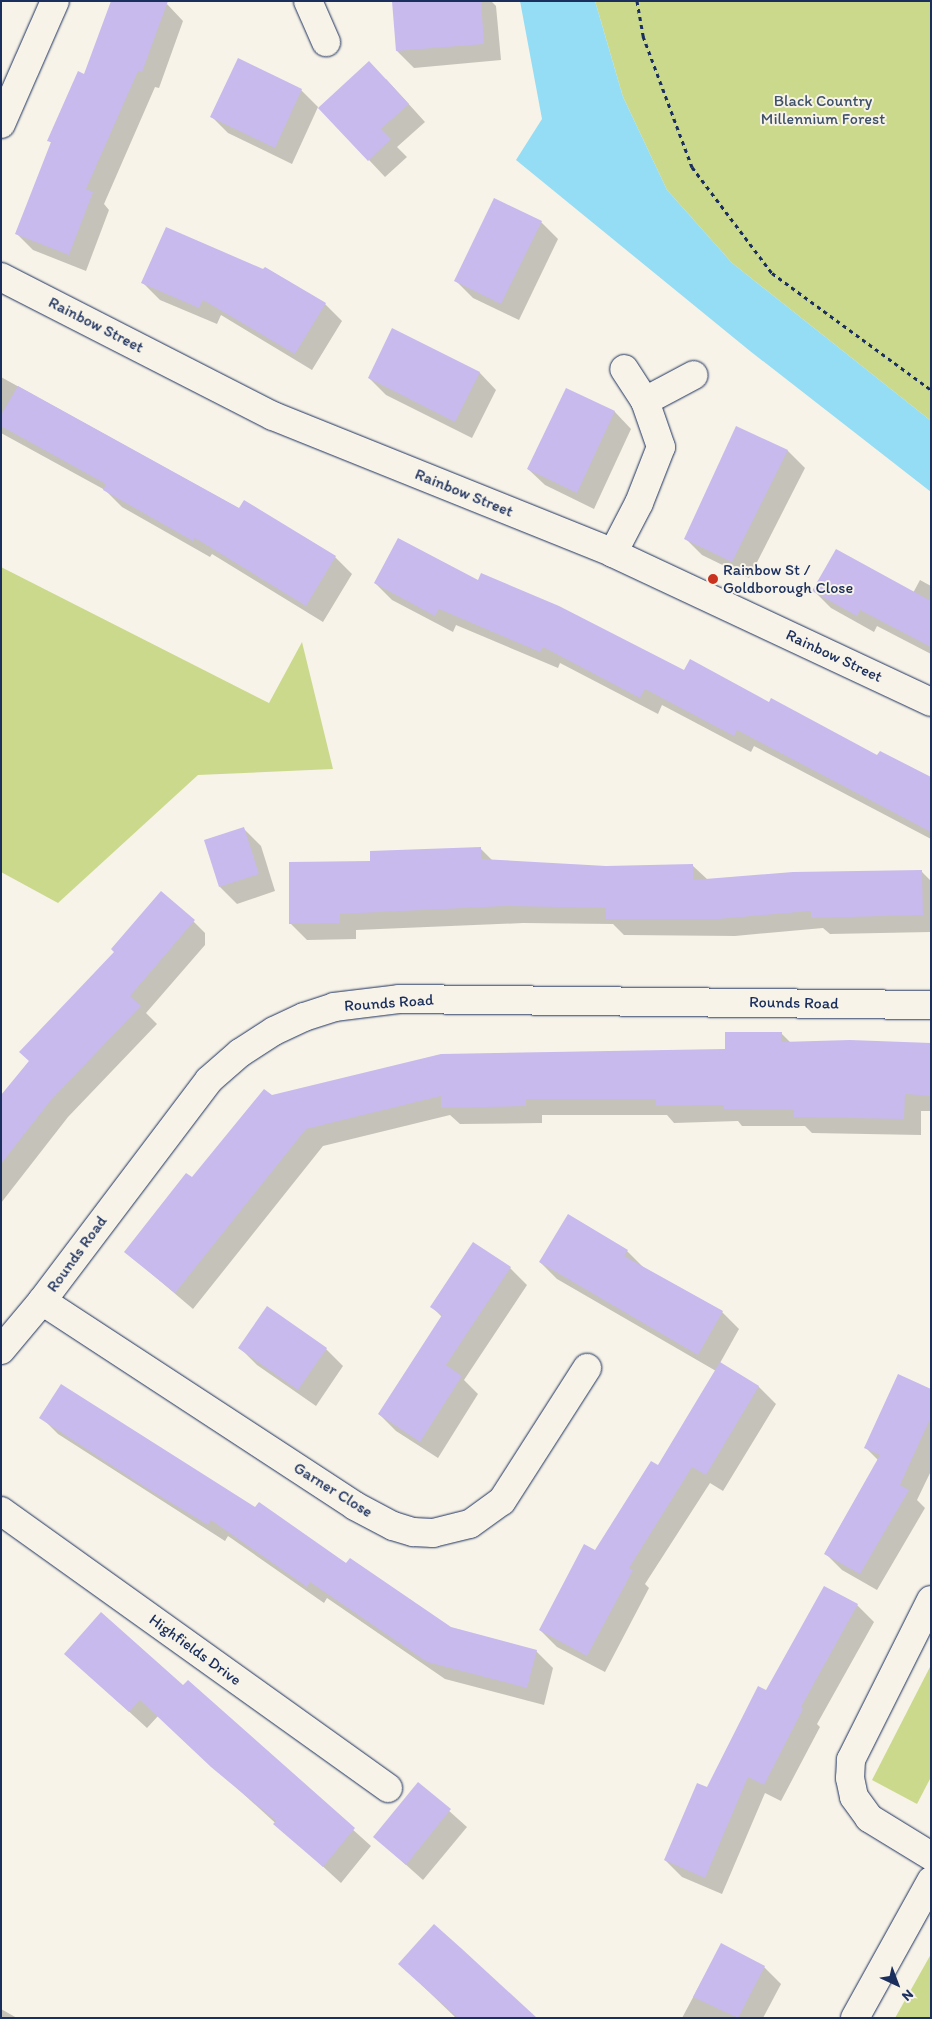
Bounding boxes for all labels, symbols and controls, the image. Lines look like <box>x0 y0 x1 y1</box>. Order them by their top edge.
park label: Black Country Millennium Forest <box>761 91 885 129</box>
street label: Rainbow Street <box>45 293 147 357</box>
street label: Rainbow Street <box>412 465 516 521</box>
place label: Rainbow St / Goldborough Close <box>723 560 853 598</box>
marker: Rainbow St / Goldborough Close <box>707 573 719 585</box>
street label: Rainbow Street <box>783 625 885 687</box>
street label: Rounds Road <box>344 990 434 1016</box>
street label: Rounds Road <box>749 993 839 1013</box>
street label: Rounds Road <box>43 1212 111 1296</box>
street label: Garner Close <box>290 1458 376 1522</box>
street label: Highfields Drive <box>145 1610 245 1690</box>
north arrow <box>872 1959 922 2009</box>
text: N <box>898 1986 917 2005</box>

